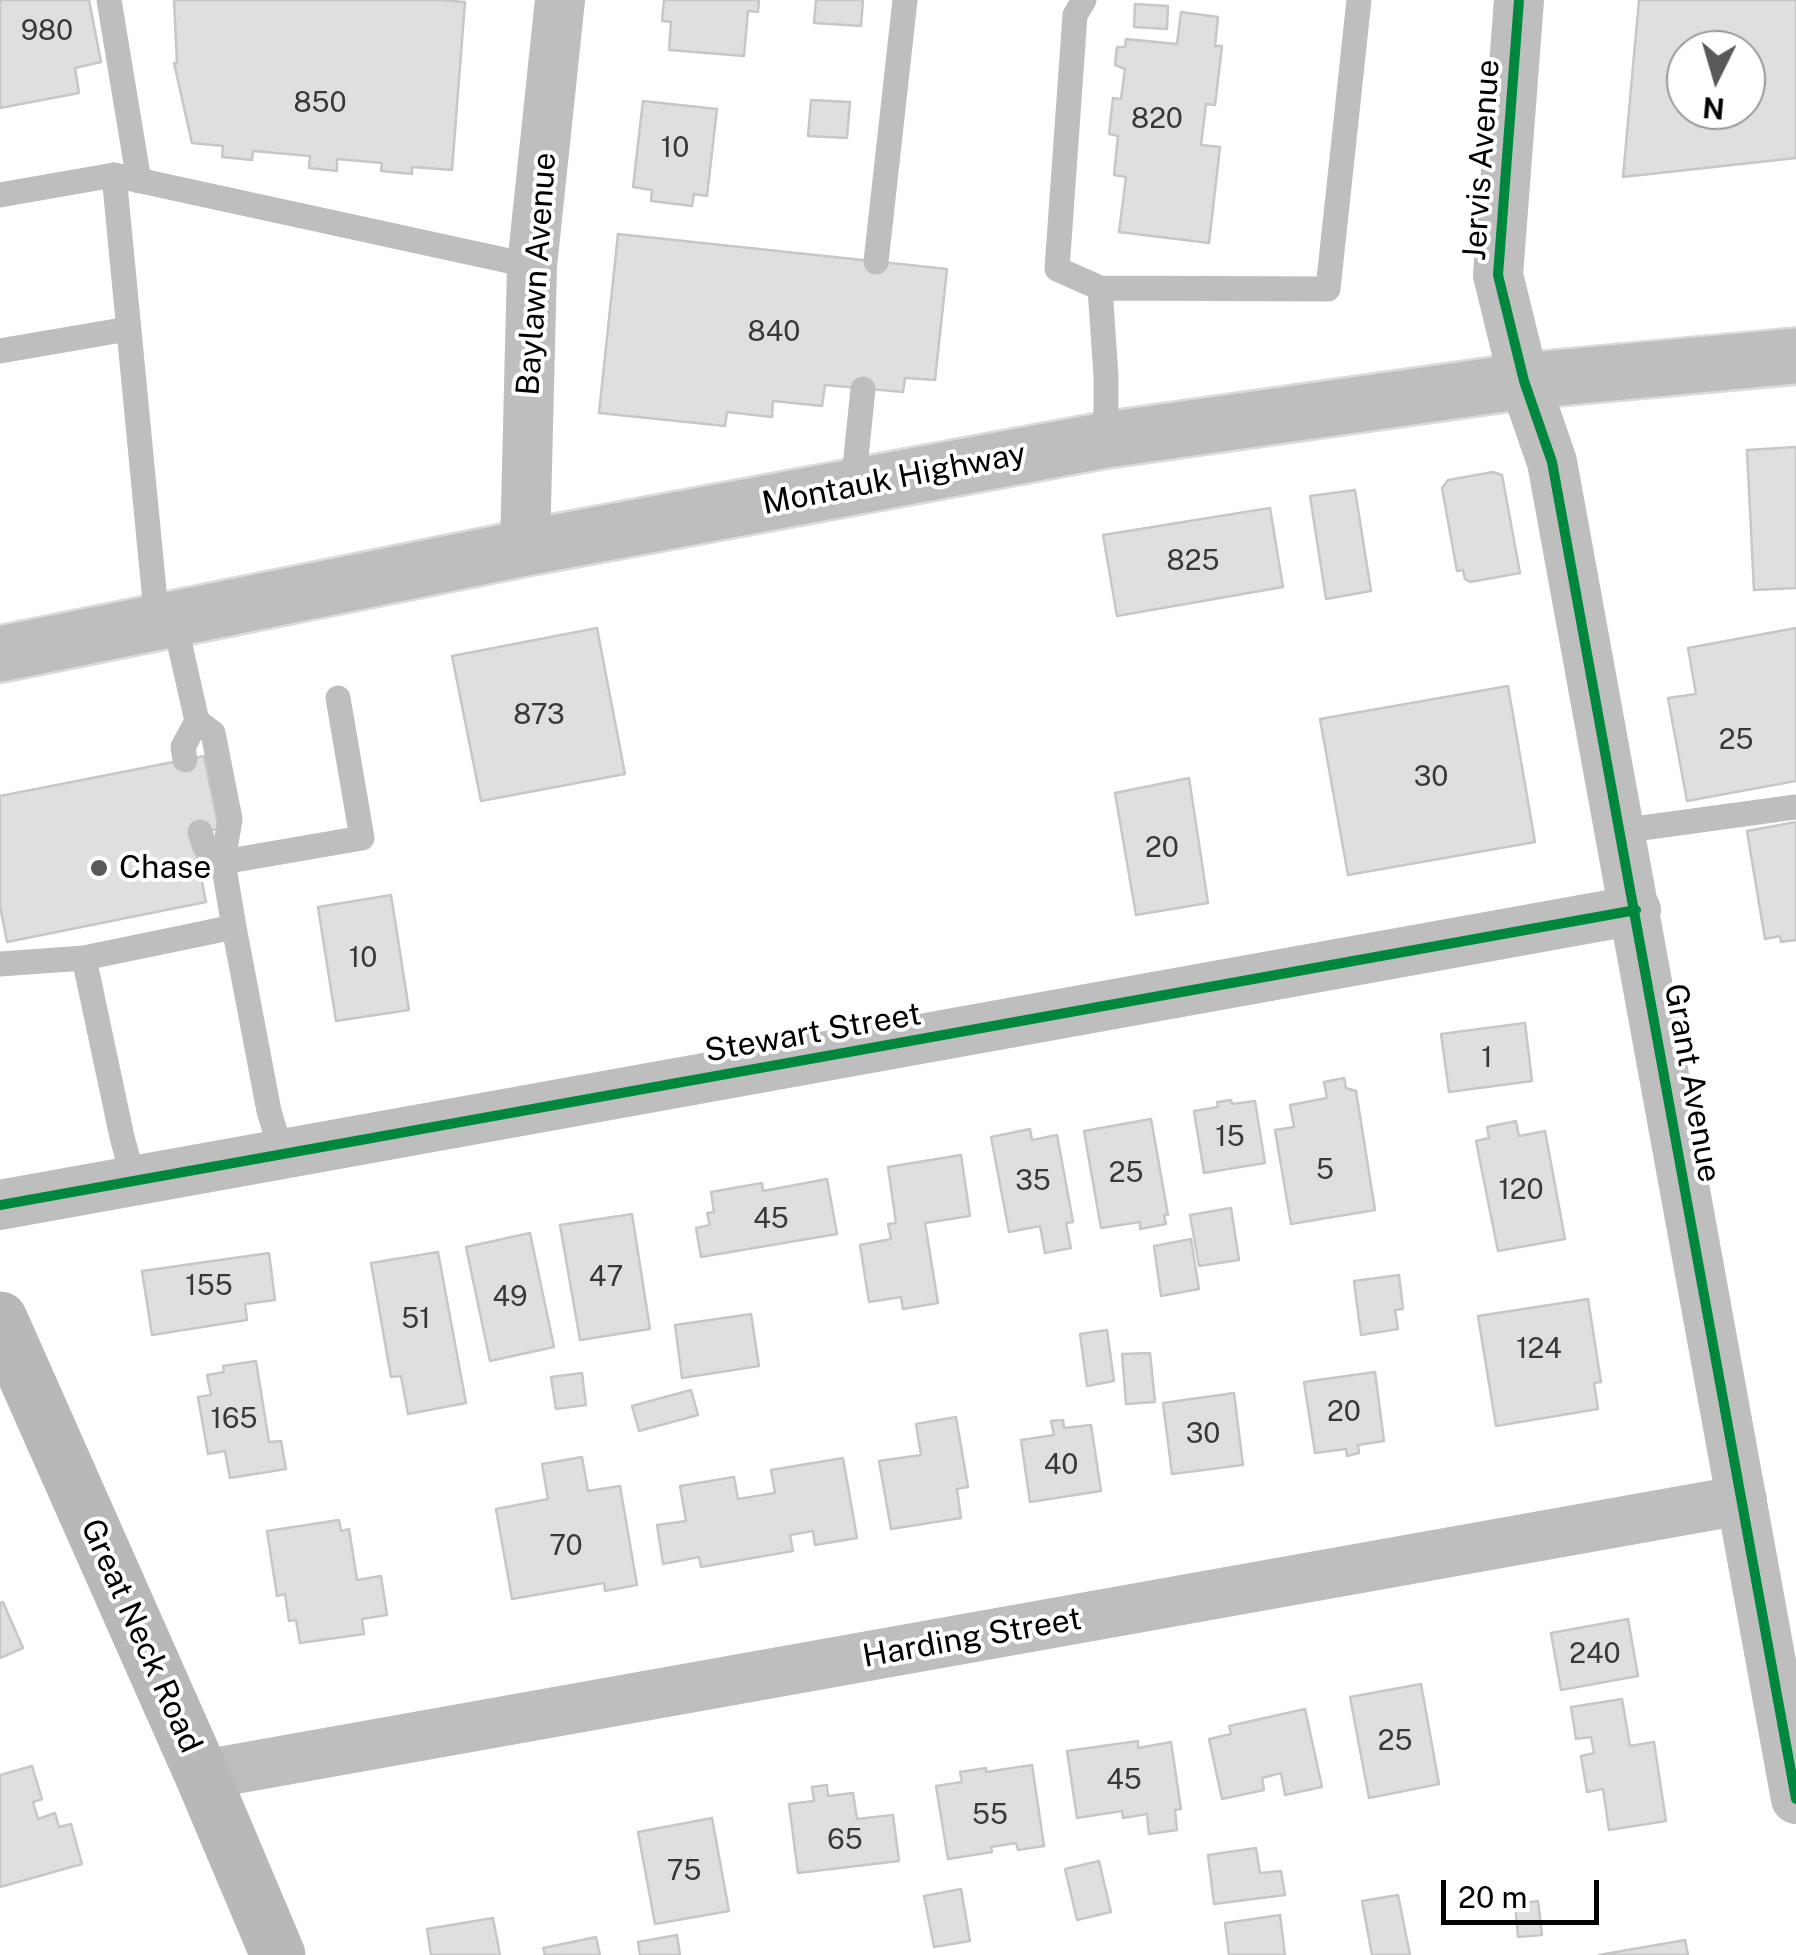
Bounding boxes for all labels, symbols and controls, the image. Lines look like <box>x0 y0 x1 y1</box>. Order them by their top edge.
house number: 980 <box>21 14 73 48</box>
north arrow <box>1666 30 1766 130</box>
street label: Jervis Avenue <box>1456 58 1508 262</box>
house number: 850 <box>293 86 347 120</box>
text: N <box>1701 91 1726 126</box>
house number: 820 <box>1131 102 1183 136</box>
house number: 10 <box>661 131 689 165</box>
street label: Baylawn Avenue <box>509 151 565 397</box>
house number: 840 <box>748 315 800 349</box>
street label: Montauk Highway <box>759 435 1029 523</box>
house number: 825 <box>1167 544 1219 578</box>
house number: 873 <box>513 698 565 732</box>
house number: 25 <box>1719 723 1753 757</box>
house number: 30 <box>1414 760 1448 794</box>
house number: 20 <box>1145 831 1179 865</box>
place label: Chase <box>119 849 211 887</box>
marker: Chase <box>88 857 110 879</box>
house number: 10 <box>349 941 377 975</box>
street label: Grant Avenue <box>1656 981 1728 1185</box>
street label: Stewart Street <box>702 995 924 1071</box>
house number: 1 <box>1481 1041 1493 1075</box>
house number: 15 <box>1215 1120 1245 1154</box>
house number: 5 <box>1316 1153 1334 1187</box>
house number: 25 <box>1109 1156 1143 1190</box>
house number: 35 <box>1015 1164 1051 1198</box>
house number: 120 <box>1498 1173 1544 1207</box>
house number: 45 <box>753 1202 789 1236</box>
house number: 47 <box>589 1260 623 1294</box>
house number: 155 <box>185 1269 233 1303</box>
house number: 49 <box>492 1280 528 1314</box>
house number: 51 <box>401 1302 431 1336</box>
house number: 124 <box>1516 1332 1562 1366</box>
house number: 20 <box>1327 1395 1361 1429</box>
house number: 165 <box>211 1402 257 1436</box>
house number: 30 <box>1186 1417 1220 1451</box>
house number: 40 <box>1044 1448 1078 1482</box>
street label: Great Neck Road <box>72 1513 210 1759</box>
house number: 70 <box>549 1529 583 1563</box>
street label: Harding Street <box>860 1600 1084 1676</box>
house number: 240 <box>1569 1637 1621 1671</box>
house number: 25 <box>1378 1724 1412 1758</box>
house number: 45 <box>1106 1763 1142 1797</box>
house number: 55 <box>972 1798 1008 1832</box>
house number: 65 <box>827 1823 863 1857</box>
house number: 75 <box>667 1854 701 1888</box>
scale bar <box>1446 1860 1604 1922</box>
text: 20 m <box>1458 1879 1527 1915</box>

